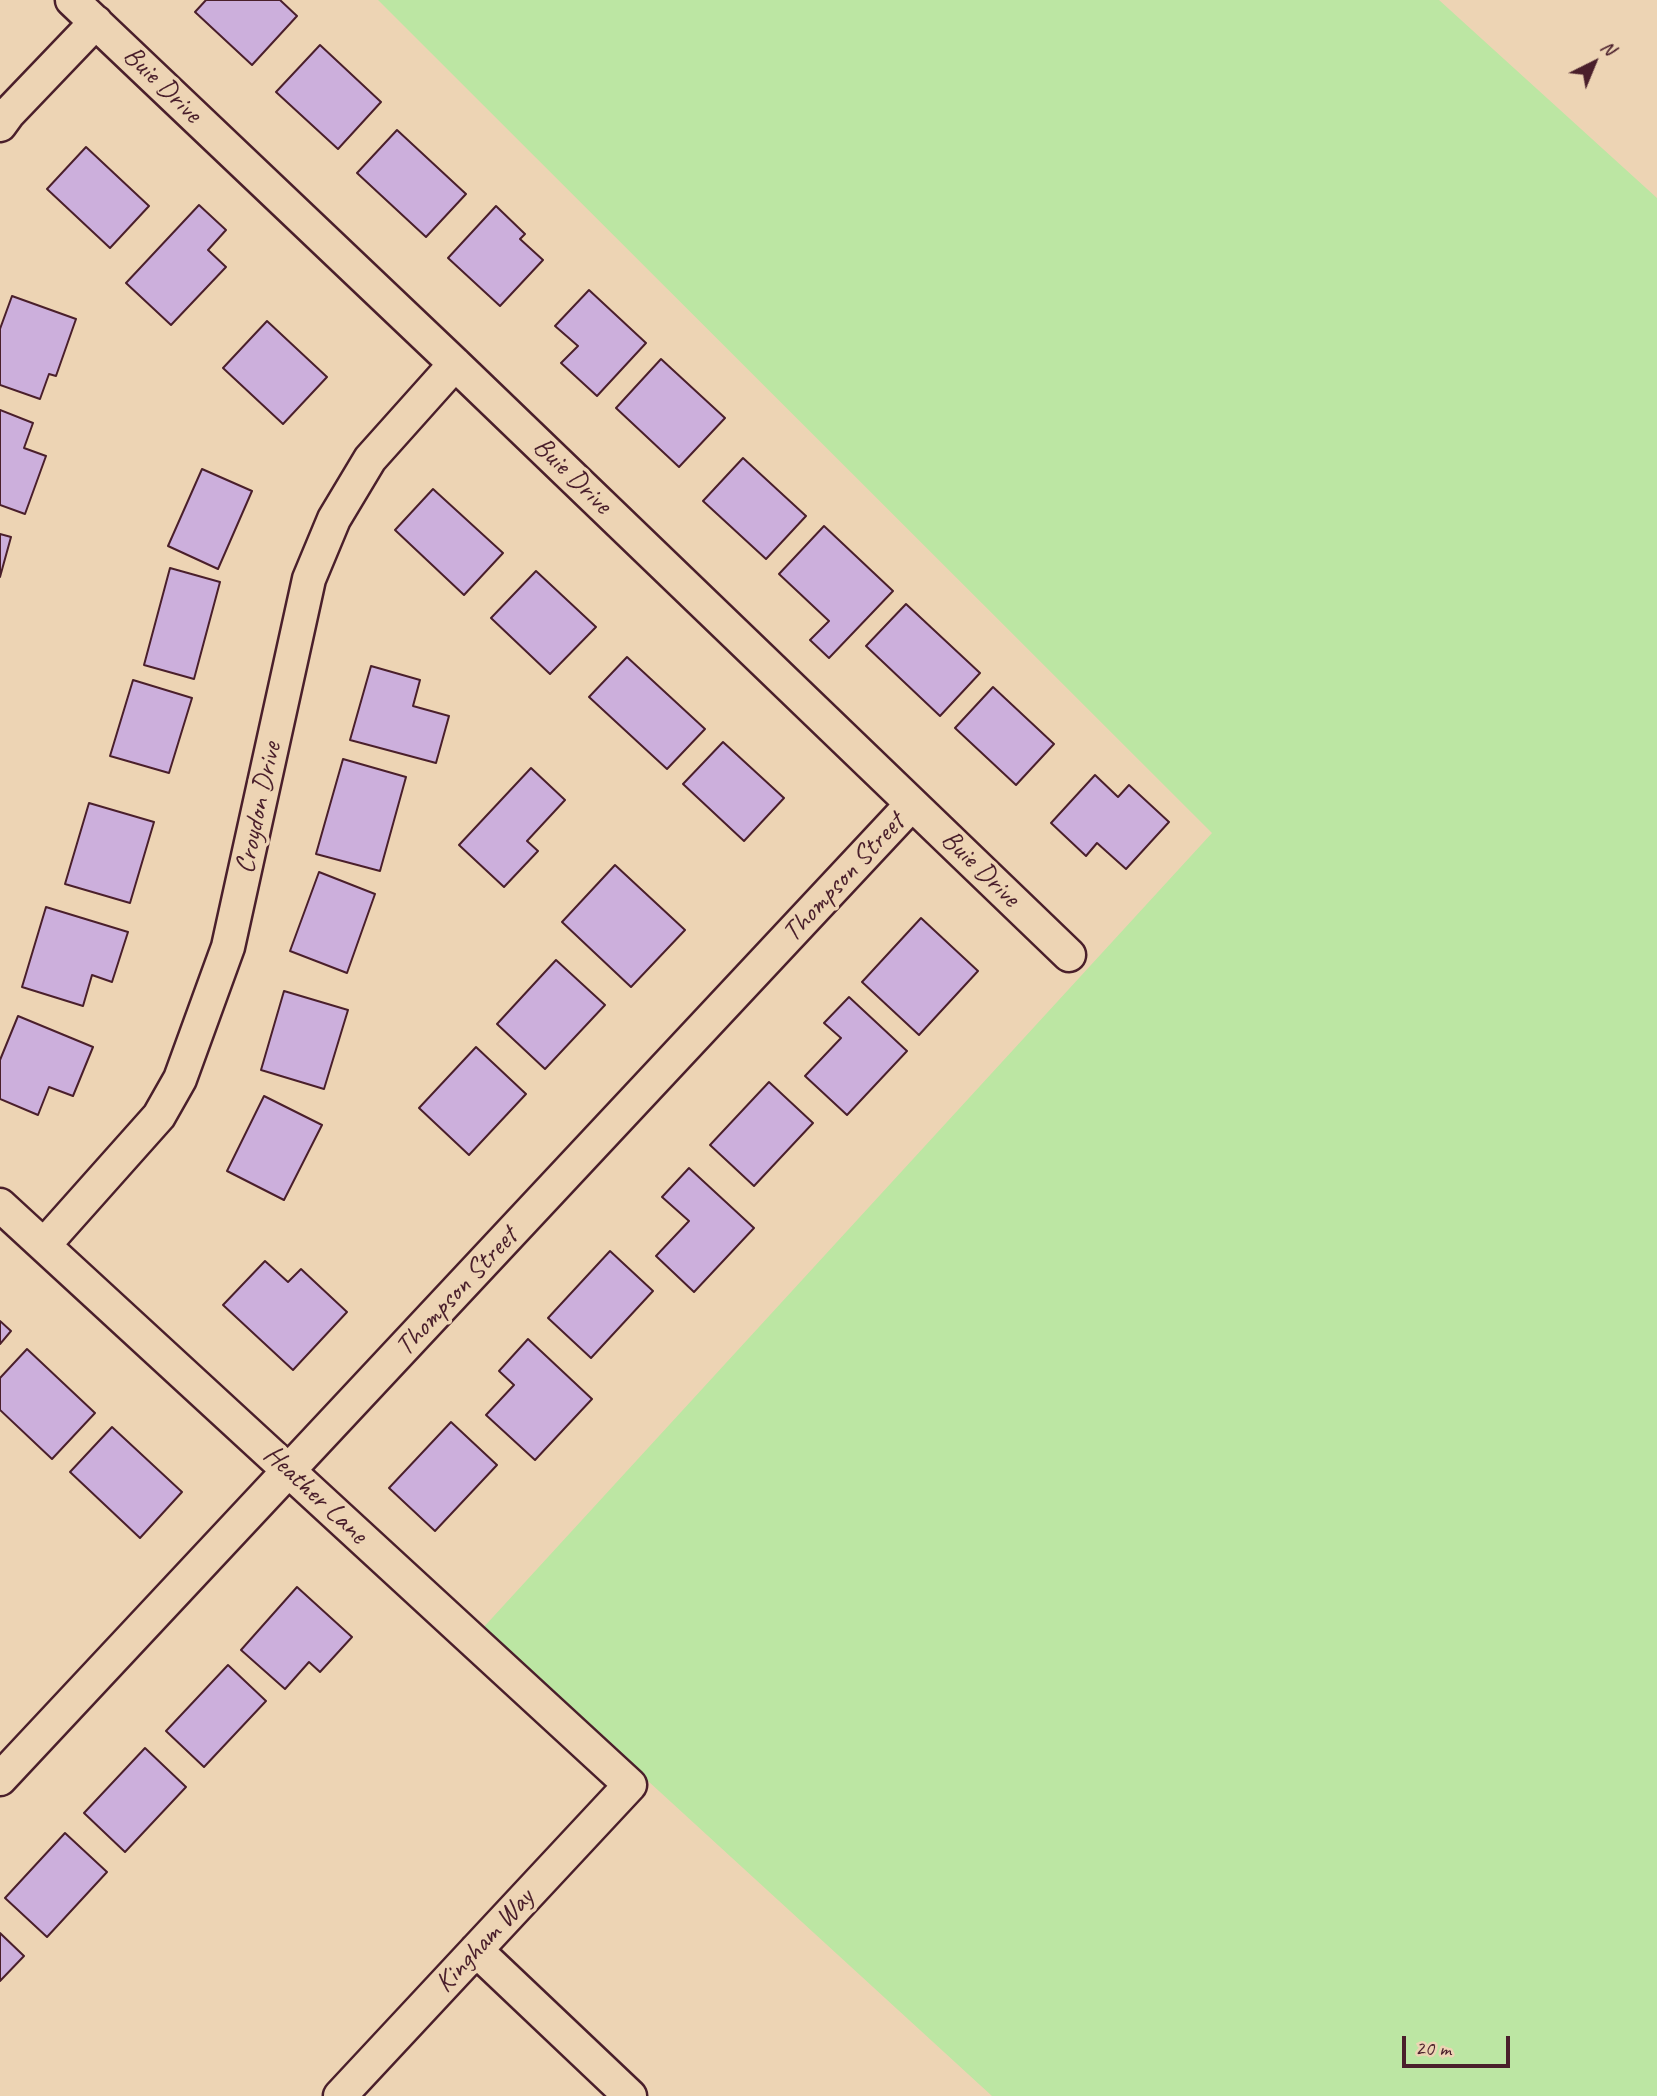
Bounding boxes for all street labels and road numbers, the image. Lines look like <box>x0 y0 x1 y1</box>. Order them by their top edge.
street label: Buie Drive <box>116 39 208 131</box>
street label: Buie Drive <box>526 430 618 522</box>
street label: Croydon Drive <box>229 739 289 877</box>
street label: Thompson Street <box>776 807 912 949</box>
street label: Buie Drive <box>934 823 1026 915</box>
street label: Thompson Street <box>389 1221 525 1363</box>
street label: Heather Lane <box>256 1438 374 1552</box>
street label: Kingham Way <box>428 1882 542 2000</box>

